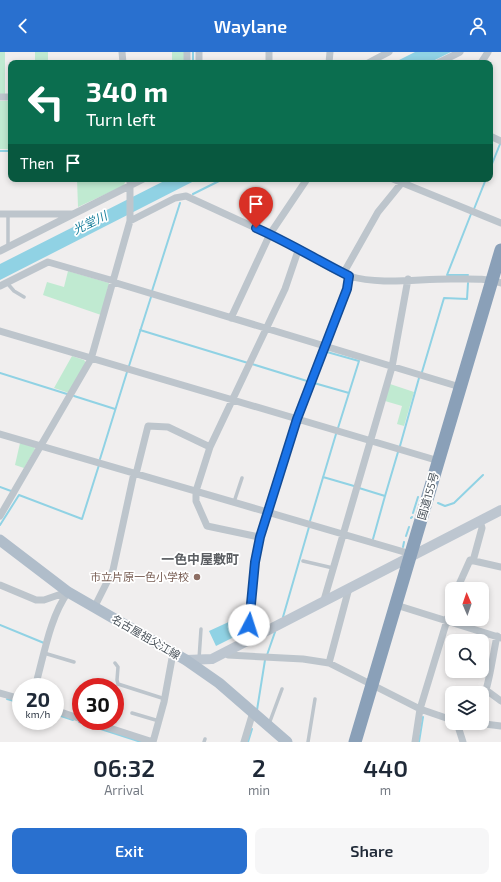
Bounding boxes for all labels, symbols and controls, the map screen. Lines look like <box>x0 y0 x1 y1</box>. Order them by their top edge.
icon: back <box>12 15 34 37</box>
text: Waylane <box>214 15 287 37</box>
icon: person <box>467 15 489 37</box>
text: 340 m <box>86 74 168 108</box>
icon: left <box>20 76 72 128</box>
text: Turn left <box>86 108 156 130</box>
icon: arrive <box>62 152 84 174</box>
text: Then <box>20 154 54 172</box>
pin <box>239 187 273 228</box>
icon: arrive <box>245 193 267 215</box>
water label: 光堂川 <box>70 207 111 236</box>
street label: 国道155号 <box>414 470 441 521</box>
district label: 一色中屋敷町 <box>161 551 239 567</box>
place label: 市立片原一色小学校 <box>90 570 189 583</box>
marker: 市立片原一色小学校 <box>192 572 202 582</box>
north arrow <box>445 582 489 626</box>
map controls <box>445 582 489 730</box>
position arrow <box>228 604 270 646</box>
street label: 名古屋祖父江線 <box>110 612 183 661</box>
button: search <box>445 634 489 678</box>
speed limit sign: 30 <box>72 678 124 730</box>
button: layers <box>445 686 489 730</box>
text: 20 <box>26 687 50 711</box>
text: km/h <box>26 708 50 720</box>
text: 06:32 <box>93 753 155 782</box>
text: 2 <box>252 753 266 782</box>
text: 440 <box>363 753 408 782</box>
text: Arrival <box>104 782 144 798</box>
text: min <box>248 782 270 798</box>
text: m <box>380 782 391 798</box>
button: Exit <box>12 828 247 874</box>
button: Share <box>255 828 489 874</box>

